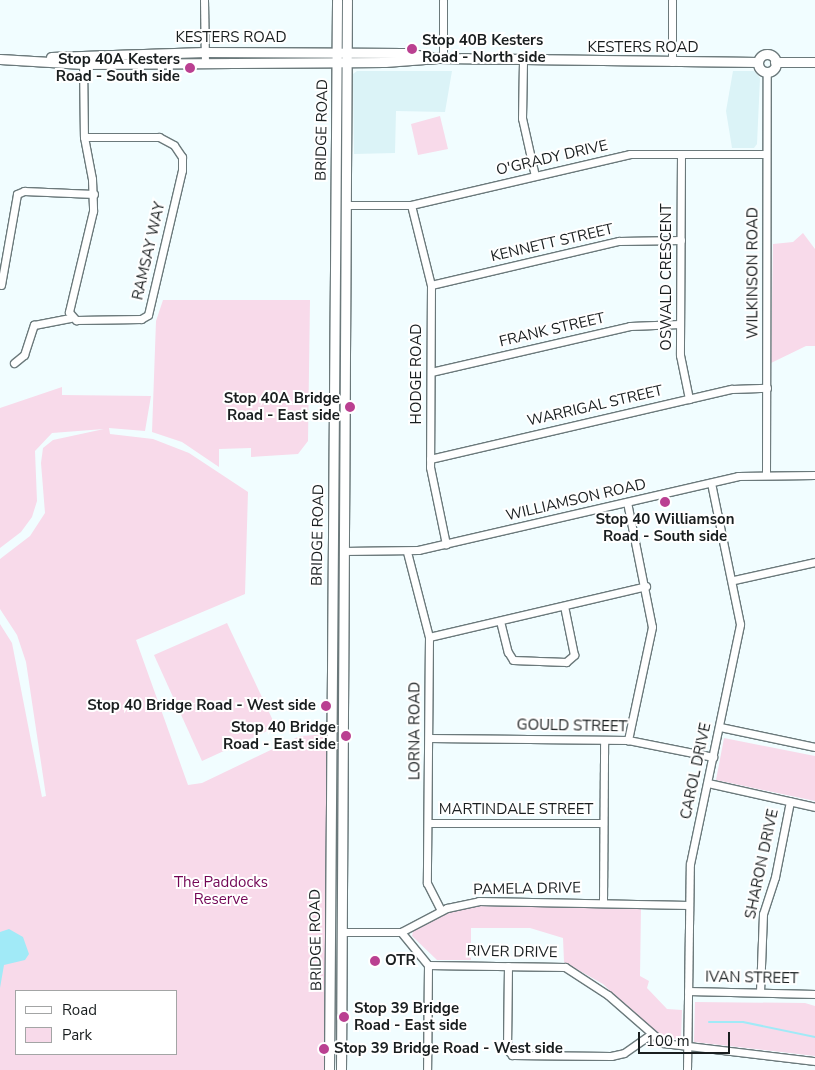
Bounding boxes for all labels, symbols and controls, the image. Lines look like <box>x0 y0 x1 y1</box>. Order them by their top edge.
street label: KESTERS ROAD <box>175 29 287 47</box>
place label: Stop 40B Kesters Road - North side <box>422 31 546 66</box>
street label: KESTERS ROAD <box>587 39 699 57</box>
marker: Stop 40B Kesters Road - North side <box>406 43 418 55</box>
place label: Stop 40A Kesters Road - South side <box>56 50 180 85</box>
marker: Stop 40A Kesters Road - South side <box>184 62 196 74</box>
street label: BRIDGE ROAD <box>312 79 332 181</box>
street label: O'GRADY DRIVE <box>495 136 609 180</box>
street label: RAMSAY WAY <box>129 200 169 302</box>
street label: OSWALD CRESCENT <box>658 203 676 351</box>
street label: WILKINSON ROAD <box>744 207 762 339</box>
street label: KENNETT STREET <box>489 220 615 266</box>
street label: FRANK STREET <box>497 309 607 351</box>
street label: HODGE ROAD <box>408 324 426 424</box>
street label: WARRIGAL STREET <box>525 382 665 430</box>
place label: Stop 40A Bridge Road - East side <box>224 389 340 424</box>
marker: Stop 40A Bridge Road - East side <box>344 401 356 413</box>
street label: WILLIAMSON ROAD <box>504 475 648 525</box>
street label: BRIDGE ROAD <box>308 484 328 586</box>
marker: Stop 40 Williamson Road - South side <box>659 496 671 508</box>
place label: Stop 40 Williamson Road - South side <box>596 510 734 545</box>
street label: LORNA ROAD <box>406 682 424 780</box>
place label: Stop 40 Bridge Road - West side <box>87 697 316 715</box>
marker: Stop 40 Bridge Road - West side <box>320 700 332 712</box>
street label: GOULD STREET <box>516 716 628 736</box>
place label: Stop 40 Bridge Road - East side <box>223 718 336 753</box>
street label: CAROL DRIVE <box>677 721 715 821</box>
marker: Stop 40 Bridge Road - East side <box>340 730 352 742</box>
street label: MARTINDALE STREET <box>439 801 593 819</box>
street label: SHARON DRIVE <box>742 807 782 921</box>
park label: The Paddocks Reserve <box>174 873 268 908</box>
street label: PAMELA DRIVE <box>473 879 581 899</box>
street label: BRIDGE ROAD <box>306 889 326 991</box>
street label: RIVER DRIVE <box>466 942 558 962</box>
place label: OTR <box>385 952 416 970</box>
marker: OTR <box>369 955 381 967</box>
street label: IVAN STREET <box>705 968 799 988</box>
legend <box>15 990 178 1055</box>
place label: Stop 39 Bridge Road - East side <box>354 999 467 1034</box>
text: Road <box>62 1000 97 1020</box>
marker: Stop 39 Bridge Road - East side <box>338 1011 350 1023</box>
scale bar <box>640 1022 732 1054</box>
text: Park <box>62 1025 92 1045</box>
text: 100 m <box>646 1031 690 1051</box>
place label: Stop 39 Bridge Road - West side <box>334 1040 563 1058</box>
marker: Stop 39 Bridge Road - West side <box>318 1043 330 1055</box>

